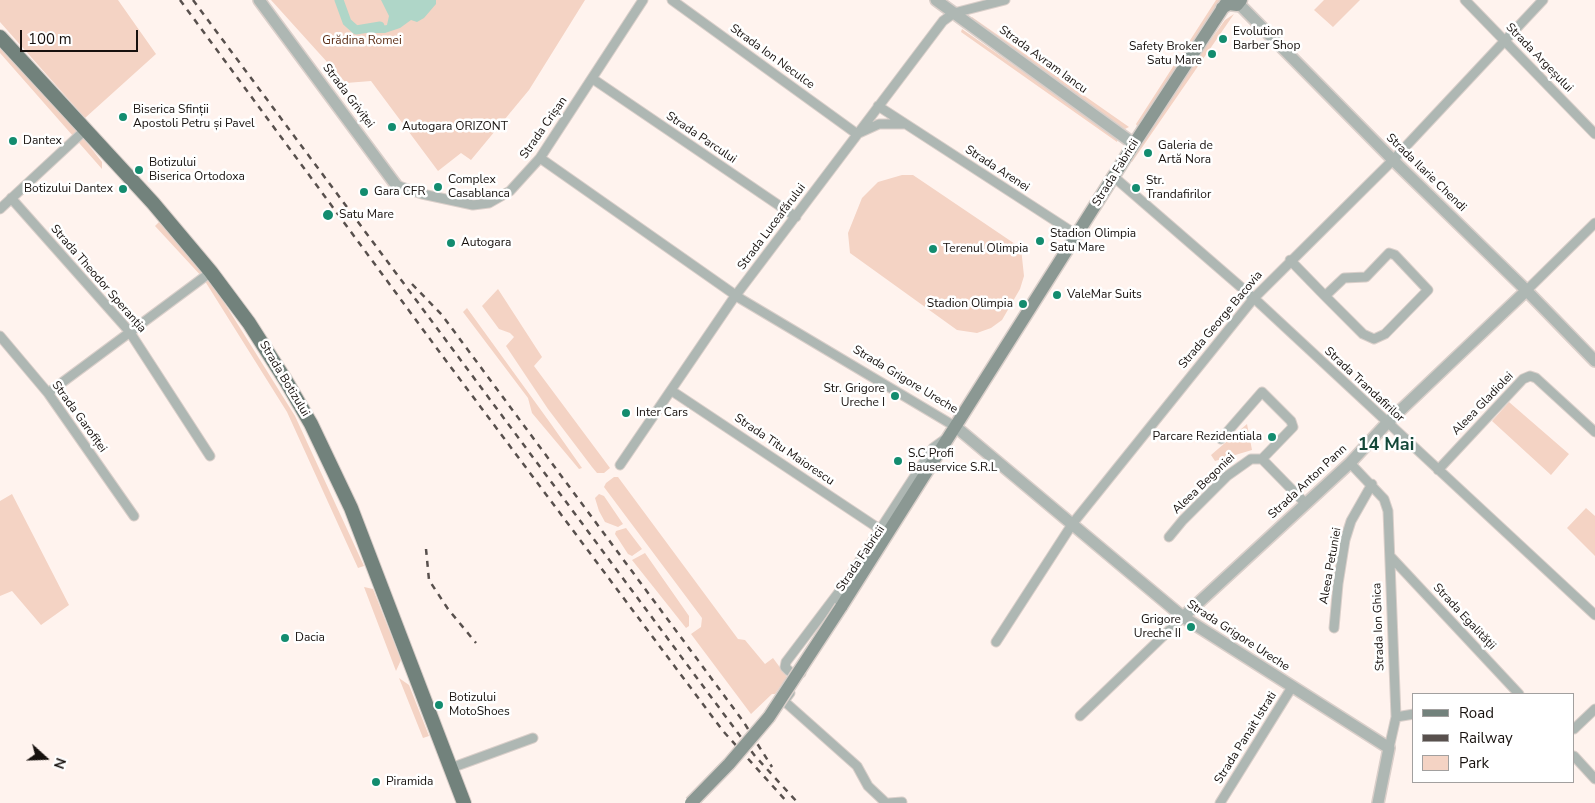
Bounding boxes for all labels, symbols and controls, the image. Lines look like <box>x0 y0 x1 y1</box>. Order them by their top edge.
scale bar <box>22 20 140 52</box>
street label: Strada Argeșului <box>1502 20 1576 96</box>
street label: Strada Ion Neculce <box>727 21 817 93</box>
street label: Strada Avram Iancu <box>996 23 1090 97</box>
place label: Evolution Barber Shop <box>1233 25 1300 53</box>
text: 100 m <box>28 29 72 49</box>
marker: Evolution Barber Shop <box>1217 33 1229 45</box>
park label: Grădina Romei <box>322 34 402 48</box>
place label: Safety Broker Satu Mare <box>1129 40 1202 68</box>
marker: Safety Broker Satu Mare <box>1206 48 1218 60</box>
street label: Strada Griviței <box>319 61 377 131</box>
street label: Strada Crișan <box>517 94 571 162</box>
place label: Biserica Sfinții Apostoli Petru și Pavel <box>133 103 255 131</box>
street label: Strada Parcului <box>663 109 739 167</box>
marker: Biserica Sfinții Apostoli Petru și Pavel <box>117 111 129 123</box>
place label: Autogara ORIZONT <box>402 120 508 134</box>
marker: Autogara ORIZONT <box>386 121 398 133</box>
street label: Strada Ilarie Chendi <box>1383 131 1469 215</box>
place label: Dantex <box>23 134 62 148</box>
marker: Dantex <box>7 135 19 147</box>
street label: Strada Fabricii <box>1090 137 1142 209</box>
place label: Galeria de Artă Nora <box>1158 139 1213 167</box>
street label: Strada Arenei <box>962 143 1032 195</box>
marker: Galeria de Artă Nora <box>1142 147 1154 159</box>
place label: Botizului Biserica Ortodoxa <box>149 156 245 184</box>
marker: Botizului Biserica Ortodoxa <box>133 164 145 176</box>
place label: Complex Casablanca <box>448 173 510 201</box>
place label: Str. Trandafirilor <box>1146 174 1211 202</box>
marker: Complex Casablanca <box>432 181 444 193</box>
street label: Strada Luceafărului <box>735 181 809 273</box>
place label: Botizului Dantex <box>24 182 113 196</box>
marker: Str. Trandafirilor <box>1130 182 1142 194</box>
marker: Botizului Dantex <box>117 183 129 195</box>
place label: Gara CFR <box>374 185 425 199</box>
marker: Gara CFR <box>358 186 370 198</box>
marker: Satu Mare <box>321 208 335 222</box>
place label: Satu Mare <box>339 208 394 222</box>
street label: Strada Theodor Speranția <box>47 222 149 336</box>
place label: Stadion Olimpia Satu Mare <box>1050 227 1136 255</box>
marker: Stadion Olimpia Satu Mare <box>1034 235 1046 247</box>
place label: Autogara <box>461 236 511 250</box>
marker: Autogara <box>445 237 457 249</box>
place label: Terenul Olimpia <box>943 242 1028 256</box>
marker: Terenul Olimpia <box>927 243 939 255</box>
street label: Strada George Bacovia <box>1176 268 1266 372</box>
place label: ValeMar Suits <box>1067 288 1142 302</box>
marker: ValeMar Suits <box>1051 289 1063 301</box>
place label: Stadion Olimpia <box>927 297 1013 311</box>
marker: Stadion Olimpia <box>1017 298 1029 310</box>
street label: Strada Botizului <box>256 339 312 419</box>
street label: Strada Grigore Ureche <box>850 343 960 417</box>
street label: Strada Trandafirilor <box>1321 344 1407 426</box>
street label: Aleea Gladiolei <box>1449 369 1517 439</box>
street label: Strada Garofiței <box>48 379 110 455</box>
place label: Str. Grigore Ureche I <box>823 382 885 410</box>
marker: Str. Grigore Ureche I <box>889 390 901 402</box>
place label: Inter Cars <box>636 406 688 420</box>
marker: Inter Cars <box>620 407 632 419</box>
street label: Strada Titu Maiorescu <box>731 411 837 489</box>
place label: Parcare Rezidentiala <box>1153 430 1262 444</box>
marker: Parcare Rezidentiala <box>1266 431 1278 443</box>
district label: 14 Mai <box>1358 435 1414 457</box>
street label: Strada Anton Pann <box>1266 442 1350 522</box>
place label: S.C Profi Bauservice S.R.L <box>908 447 997 475</box>
street label: Aleea Begoniei <box>1170 451 1238 517</box>
marker: S.C Profi Bauservice S.R.L <box>892 455 904 467</box>
street label: Strada Fabricii <box>834 523 888 595</box>
street label: Aleea Petuniei <box>1317 526 1345 606</box>
street label: Strada Egalității <box>1430 581 1498 653</box>
street label: Strada Ion Ghica <box>1370 583 1388 671</box>
street label: Strada Grigore Ureche <box>1184 597 1292 675</box>
place label: Grigore Ureche II <box>1134 613 1181 641</box>
marker: Grigore Ureche II <box>1185 621 1197 633</box>
place label: Dacia <box>295 631 325 645</box>
marker: Dacia <box>279 632 291 644</box>
street label: Strada Panait Istrati <box>1212 689 1280 787</box>
place label: Botizului MotoShoes <box>449 691 510 719</box>
legend <box>1412 693 1575 783</box>
marker: Botizului MotoShoes <box>433 699 445 711</box>
text: Road <box>1459 703 1494 723</box>
text: Railway <box>1459 728 1513 748</box>
north arrow <box>20 733 70 783</box>
text: Park <box>1459 753 1489 773</box>
text: N <box>49 755 70 771</box>
place label: Piramida <box>386 775 433 789</box>
marker: Piramida <box>370 776 382 788</box>

